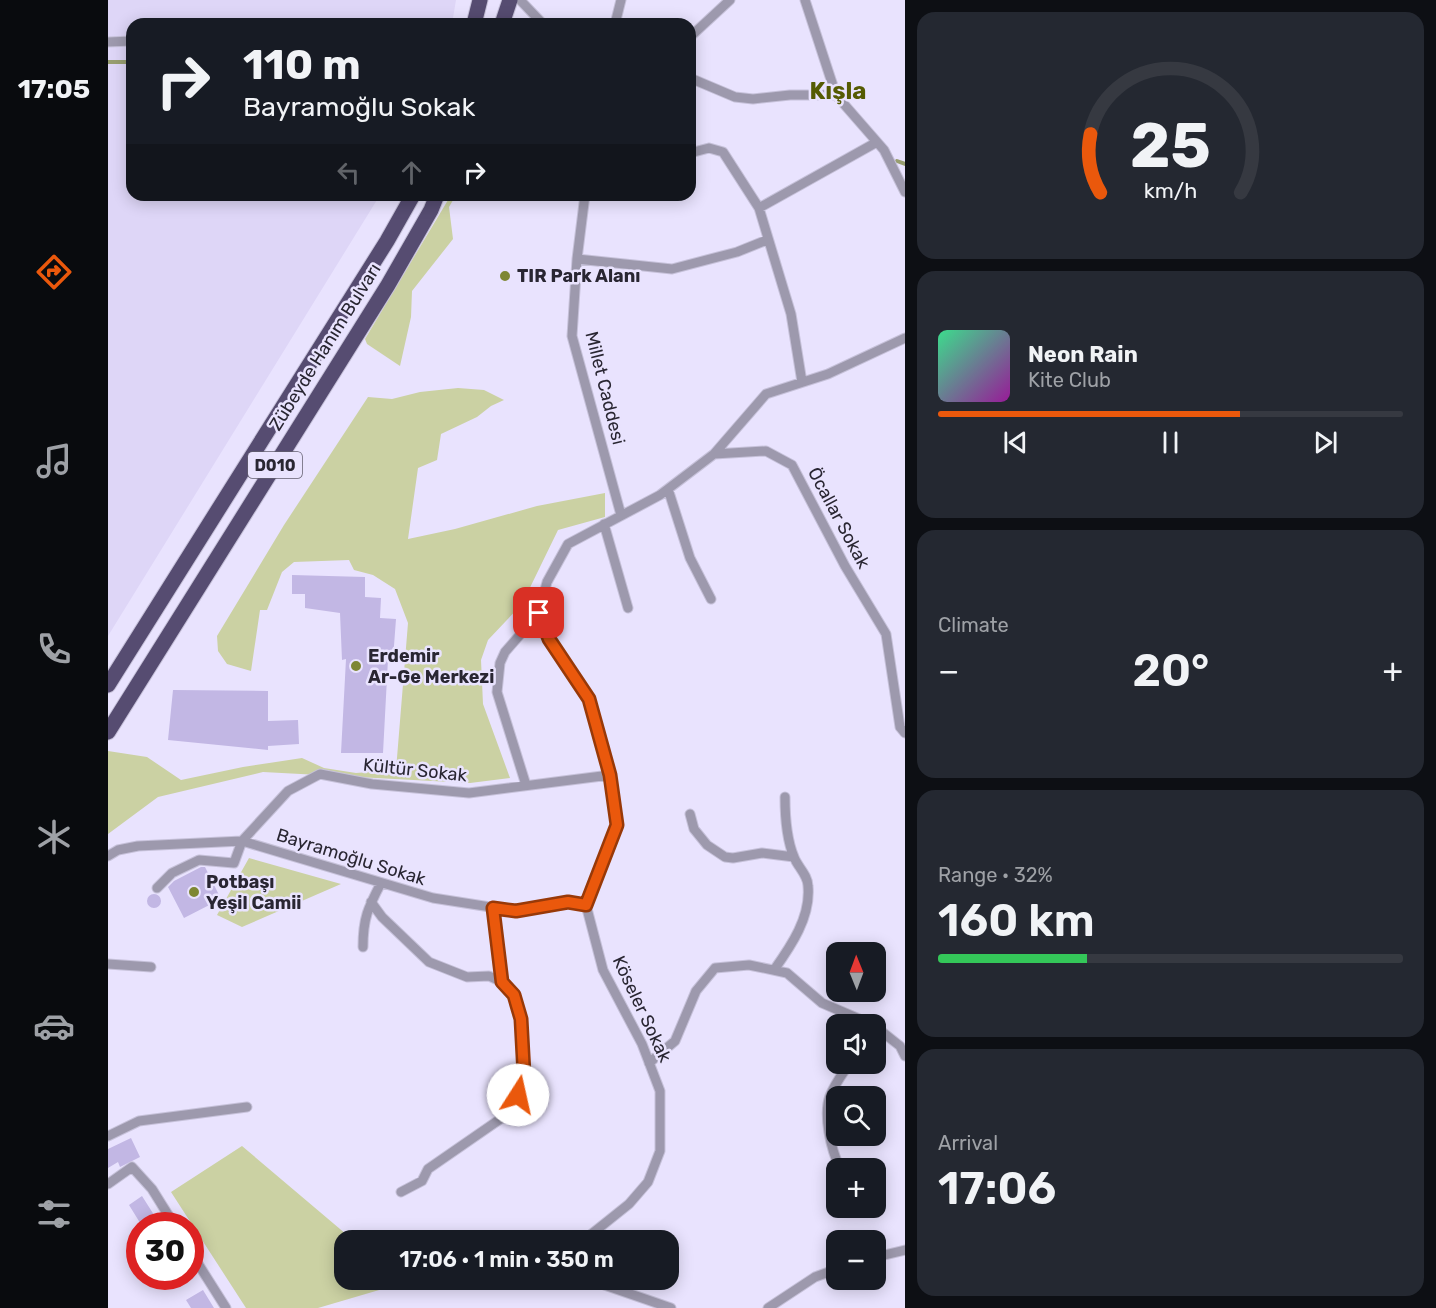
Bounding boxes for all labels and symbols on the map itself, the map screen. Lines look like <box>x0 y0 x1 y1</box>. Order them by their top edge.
district label: Kışla <box>809 77 867 105</box>
street label: Zübeyde Hanım Bulvarı <box>265 259 385 435</box>
place label: TIR Park Alanı <box>517 265 640 287</box>
marker: TIR Park Alanı <box>498 269 512 283</box>
street label: Millet Caddesi <box>580 329 630 447</box>
road number: D010 <box>248 452 302 478</box>
street label: Öcallar Sokak <box>803 464 875 573</box>
pin <box>513 587 564 638</box>
place label: Erdemir Ar-Ge Merkezi <box>368 645 494 688</box>
marker: Erdemir Ar-Ge Merkezi <box>349 659 363 673</box>
street label: Kültür Sokak <box>362 754 469 786</box>
street label: Bayramoğlu Sokak <box>274 824 429 890</box>
place label: Potbaşı Yeşil Camii <box>206 871 302 914</box>
marker: Potbaşı Yeşil Camii <box>187 885 201 899</box>
north arrow <box>826 942 886 1002</box>
street label: Köseler Sokak <box>608 952 677 1066</box>
position arrow <box>486 1063 550 1127</box>
speed limit sign: 30 <box>126 1212 204 1290</box>

